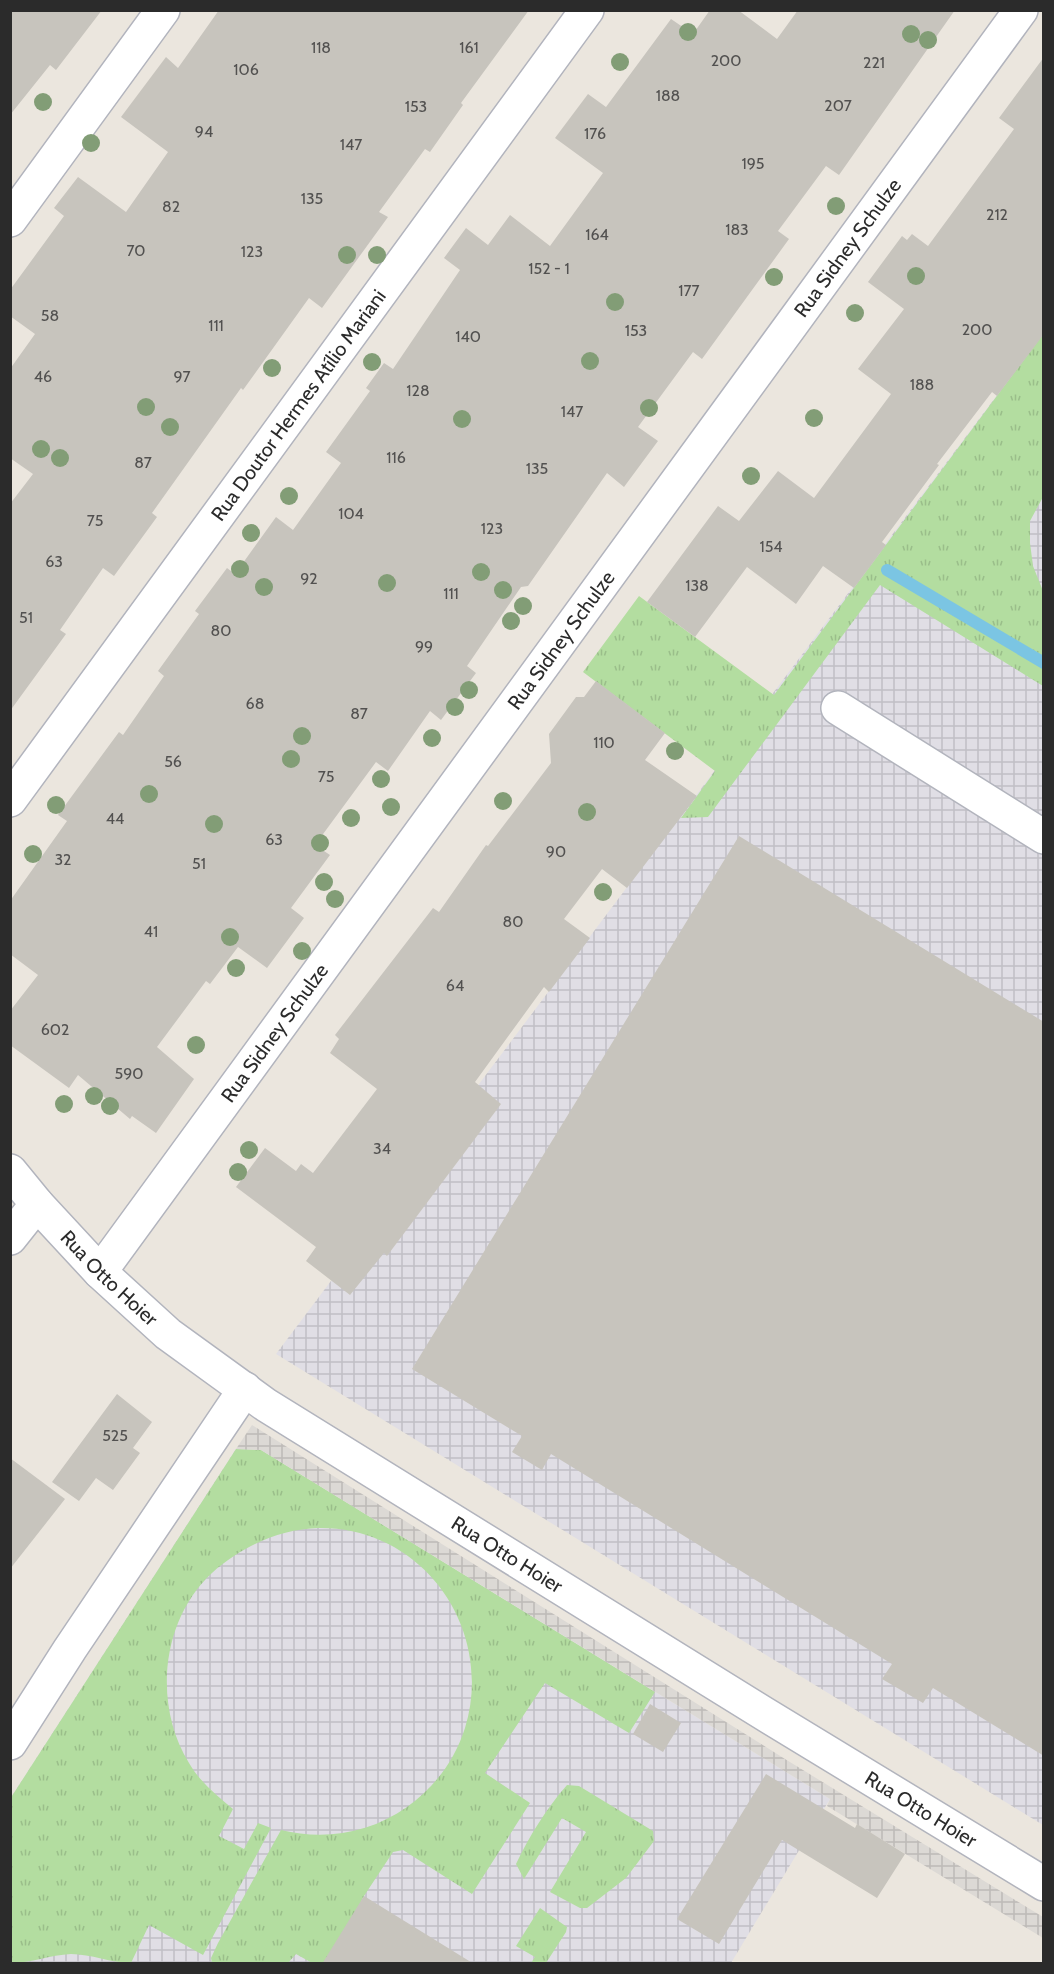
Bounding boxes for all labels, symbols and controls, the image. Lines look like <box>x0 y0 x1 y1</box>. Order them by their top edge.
house number: 118 <box>311 38 331 57</box>
house number: 161 <box>459 38 479 57</box>
house number: 200 <box>711 51 741 70</box>
house number: 221 <box>863 53 885 72</box>
house number: 106 <box>233 60 259 79</box>
house number: 188 <box>656 86 680 105</box>
house number: 207 <box>824 96 852 115</box>
house number: 153 <box>405 97 427 116</box>
house number: 94 <box>195 122 213 141</box>
house number: 176 <box>584 124 606 143</box>
house number: 147 <box>340 135 362 154</box>
house number: 195 <box>742 154 764 173</box>
street label: Rua Sidney Schulze <box>789 174 906 322</box>
house number: 135 <box>301 189 323 208</box>
house number: 82 <box>162 197 180 216</box>
house number: 212 <box>986 205 1008 224</box>
house number: 183 <box>725 220 749 239</box>
house number: 164 <box>585 225 609 244</box>
house number: 70 <box>126 241 146 260</box>
house number: 123 <box>241 242 263 261</box>
house number: 152 - 1 <box>528 259 570 278</box>
house number: 177 <box>678 281 700 300</box>
street label: Rua Doutor Hermes Atílio Mariani <box>206 285 391 525</box>
house number: 58 <box>41 306 59 325</box>
house number: 111 <box>208 316 224 335</box>
house number: 200 <box>962 320 992 339</box>
house number: 153 <box>625 321 647 340</box>
house number: 140 <box>455 327 481 346</box>
house number: 46 <box>34 367 52 386</box>
house number: 97 <box>173 367 191 386</box>
house number: 188 <box>910 375 934 394</box>
house number: 128 <box>406 381 430 400</box>
house number: 147 <box>561 402 583 421</box>
house number: 116 <box>386 448 406 467</box>
house number: 87 <box>134 453 152 472</box>
house number: 135 <box>526 459 548 478</box>
house number: 104 <box>338 504 364 523</box>
house number: 75 <box>87 511 103 530</box>
house number: 123 <box>481 519 503 538</box>
house number: 154 <box>759 537 783 556</box>
house number: 63 <box>45 552 63 571</box>
street label: Rua Sidney Schulze <box>502 566 619 714</box>
house number: 92 <box>300 569 318 588</box>
house number: 138 <box>685 576 709 595</box>
house number: 111 <box>443 584 459 603</box>
house number: 51 <box>19 608 33 627</box>
house number: 80 <box>211 621 231 640</box>
house number: 99 <box>415 637 433 656</box>
house number: 68 <box>246 694 264 713</box>
house number: 87 <box>350 704 368 723</box>
house number: 110 <box>593 733 615 752</box>
house number: 56 <box>164 752 182 771</box>
house number: 75 <box>318 767 334 786</box>
house number: 44 <box>106 809 124 828</box>
house number: 63 <box>265 830 283 849</box>
house number: 90 <box>546 842 566 861</box>
house number: 32 <box>54 850 72 869</box>
house number: 51 <box>192 854 206 873</box>
house number: 80 <box>503 912 523 931</box>
house number: 41 <box>144 922 158 941</box>
street label: Rua Sidney Schulze <box>216 959 333 1107</box>
house number: 64 <box>446 976 464 995</box>
house number: 602 <box>41 1020 69 1039</box>
house number: 590 <box>115 1064 143 1083</box>
house number: 34 <box>373 1139 391 1158</box>
street label: Rua Otto Hoier <box>55 1225 163 1331</box>
house number: 525 <box>102 1426 128 1445</box>
street label: Rua Otto Hoier <box>447 1511 568 1598</box>
street label: Rua Otto Hoier <box>861 1766 982 1853</box>

